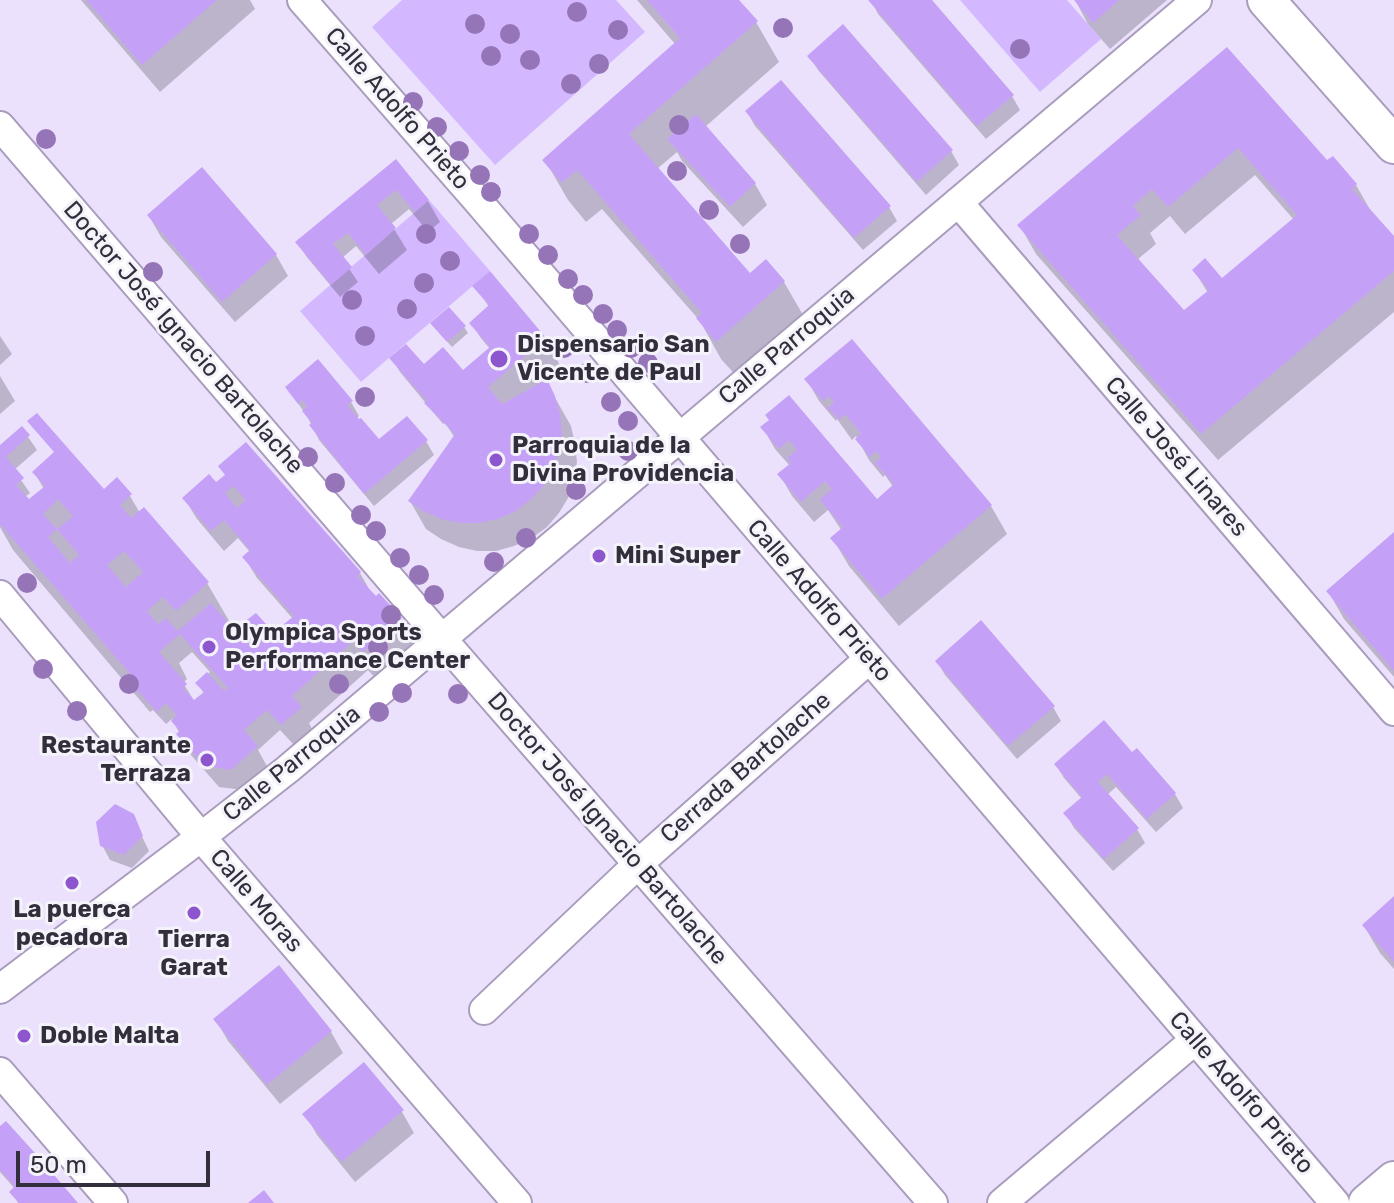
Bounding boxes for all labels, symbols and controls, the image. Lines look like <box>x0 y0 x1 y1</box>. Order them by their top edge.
street label: Calle Adolfo Prieto <box>319 22 475 196</box>
street label: Doctor José Ignacio Bartolache <box>57 196 309 480</box>
street label: Calle Parroquia <box>713 281 861 411</box>
place label: Dispensario San Vicente de Paul <box>517 331 710 387</box>
marker: Dispensario San Vicente de Paul <box>488 348 510 370</box>
street label: Calle José Linares <box>1099 371 1253 543</box>
place label: Parroquia de la Divina Providencia <box>512 432 734 488</box>
marker: Parroquia de la Divina Providencia <box>487 451 505 469</box>
street label: Calle Adolfo Prieto <box>741 514 897 688</box>
place label: Mini Super <box>615 542 741 570</box>
marker: Mini Super <box>590 547 608 565</box>
place label: Olympica Sports Performance Center <box>225 619 470 675</box>
marker: Olympica Sports Performance Center <box>200 638 218 656</box>
street label: Cerrada Bartolache <box>655 686 837 850</box>
street label: Doctor José Ignacio Bartolache <box>481 687 733 971</box>
street label: Calle Parroquia <box>218 700 366 828</box>
place label: Restaurante Terraza <box>41 732 191 788</box>
marker: Restaurante Terraza <box>198 751 216 769</box>
street label: Calle Moras <box>203 843 309 959</box>
marker: La puerca pecadora <box>63 874 81 892</box>
place label: La puerca pecadora <box>13 896 131 952</box>
marker: Tierra Garat <box>185 904 203 922</box>
place label: Tierra Garat <box>158 926 230 982</box>
street label: Calle Adolfo Prieto <box>1163 1006 1319 1180</box>
place label: Doble Malta <box>40 1022 179 1050</box>
marker: Doble Malta <box>15 1027 33 1045</box>
scale bar <box>20 1135 214 1185</box>
text: 50 m <box>30 1151 87 1179</box>

